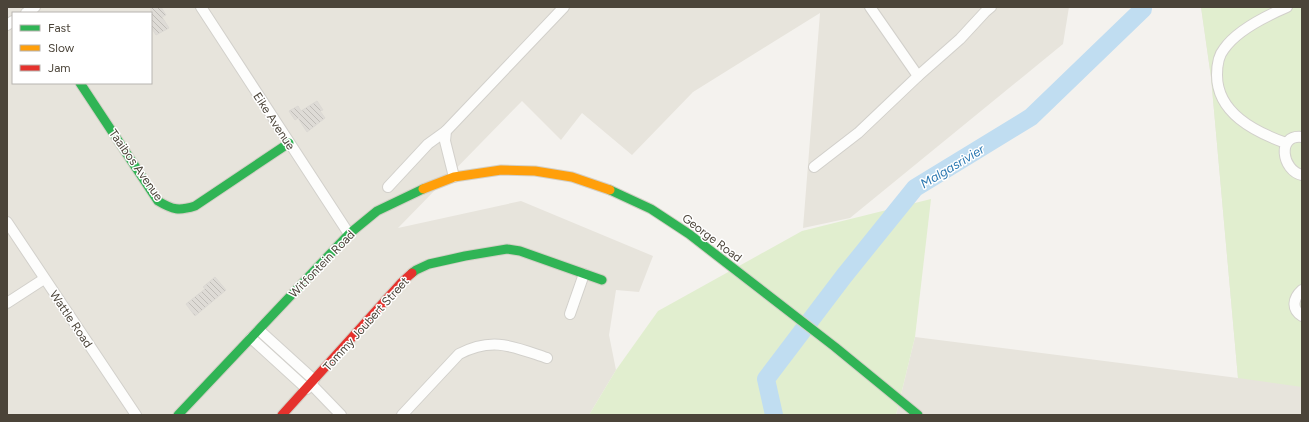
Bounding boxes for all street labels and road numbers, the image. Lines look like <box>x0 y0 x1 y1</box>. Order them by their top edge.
street label: Eike Avenue <box>250 90 298 153</box>
street label: Taaibos Avenue <box>106 127 166 204</box>
street label: George Road <box>679 211 745 265</box>
street label: Witfontein Road <box>286 227 358 301</box>
street label: Tommy Joubert Street <box>320 274 412 374</box>
street label: Wattle Road <box>47 288 95 350</box>

